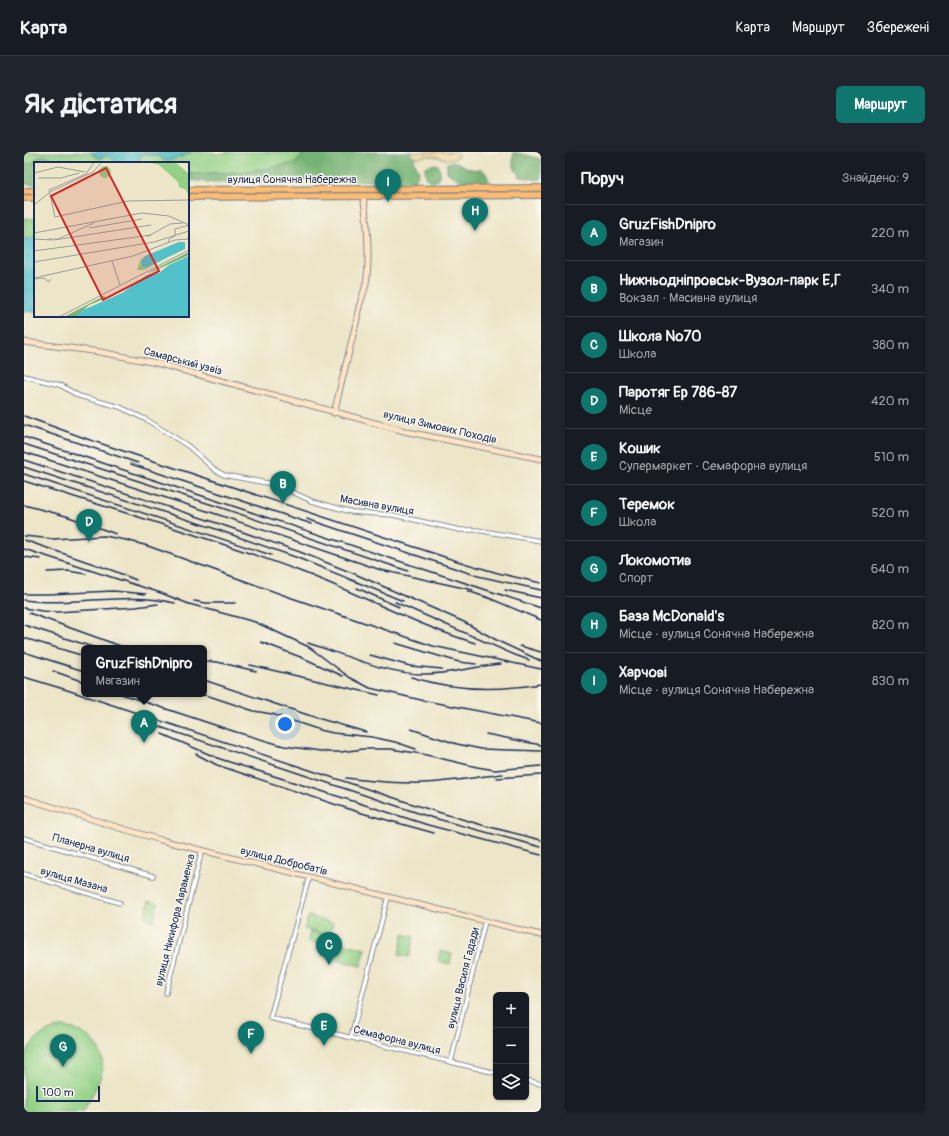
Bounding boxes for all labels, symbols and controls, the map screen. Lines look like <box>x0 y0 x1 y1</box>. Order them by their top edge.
text: Карта <box>20 16 67 40</box>
text: Карта <box>735 19 770 36</box>
text: Маршрут <box>792 19 845 36</box>
text: Збережені <box>867 19 929 36</box>
button: Маршрут <box>836 86 925 123</box>
text: Як дістатися <box>24 87 177 122</box>
inset map <box>34 162 189 317</box>
text: Поруч <box>581 168 624 189</box>
pin: I <box>375 169 401 202</box>
text: Знайдено: 9 <box>842 170 909 186</box>
street label: вулиця Сонячна Набережна <box>228 173 356 186</box>
pin: H <box>462 198 488 231</box>
text: GruzFishDnipro <box>619 215 716 234</box>
text: A <box>590 225 598 241</box>
text: 220 m <box>871 225 909 241</box>
text: Магазин <box>619 234 663 250</box>
text: Нижньодніпровськ-Вузол-парк Е,Г <box>619 271 841 290</box>
text: B <box>590 281 598 297</box>
text: 340 m <box>871 281 909 297</box>
text: Вокзал · Масивна вулиця <box>619 290 757 306</box>
text: Школа №70 <box>619 327 702 346</box>
text: C <box>590 337 598 353</box>
text: 380 m <box>872 337 909 353</box>
street label: Самарський узвіз <box>142 344 224 378</box>
text: Школа <box>619 346 656 362</box>
text: Паротяг Ер 786-87 <box>619 383 737 402</box>
text: D <box>590 393 598 409</box>
text: 420 m <box>871 393 909 409</box>
text: Місце <box>619 402 652 418</box>
street label: вулиця Зимових Походів <box>382 408 498 446</box>
text: Кошик <box>619 439 661 458</box>
text: E <box>591 449 597 465</box>
text: 510 m <box>874 449 909 465</box>
text: Супермаркет · Семафорна вулиця <box>619 458 807 474</box>
pin: B <box>270 471 296 504</box>
street label: Масивна вулиця <box>339 492 415 518</box>
text: Теремок <box>619 495 675 514</box>
text: F <box>590 505 598 521</box>
text: 520 m <box>871 505 909 521</box>
pin: D <box>76 509 102 542</box>
text: Школа <box>619 514 656 530</box>
text: Локомотив <box>619 551 691 570</box>
text: G <box>590 561 598 577</box>
text: 640 m <box>871 561 909 577</box>
text: Спорт <box>619 570 653 586</box>
text: База McDonald's <box>619 607 724 626</box>
text: H <box>590 617 598 633</box>
text: 820 m <box>872 617 909 633</box>
text: Місце · вулиця Сонячна Набережна <box>619 626 814 642</box>
popup <box>81 645 207 697</box>
text: GruzFishDnipro <box>96 654 192 673</box>
text: Харчові <box>619 663 667 682</box>
text: Магазин <box>96 673 140 689</box>
text: I <box>592 673 596 689</box>
text: 830 m <box>872 673 909 689</box>
text: Місце · вулиця Сонячна Набережна <box>619 682 814 698</box>
pin: A <box>131 710 157 743</box>
your location <box>275 714 295 734</box>
street label: Планерна вулиця <box>51 831 131 865</box>
street label: вулиця Добробатів <box>239 844 329 878</box>
street label: вулиця Никифора Авраменка <box>152 853 198 987</box>
street label: вулиця Мазана <box>39 864 109 896</box>
street label: вулиця Василя Гадади <box>444 926 482 1030</box>
pin: C <box>316 932 342 965</box>
map controls <box>493 992 529 1100</box>
button: + <box>493 992 529 1028</box>
pin: E <box>311 1013 337 1046</box>
pin: F <box>238 1021 264 1054</box>
street label: Семафорна вулиця <box>352 1023 442 1057</box>
button: − <box>493 1028 529 1064</box>
pin: G <box>50 1034 76 1067</box>
button: layers <box>493 1064 529 1100</box>
scale bar <box>36 1084 100 1103</box>
text: 100 m <box>42 1086 73 1099</box>

